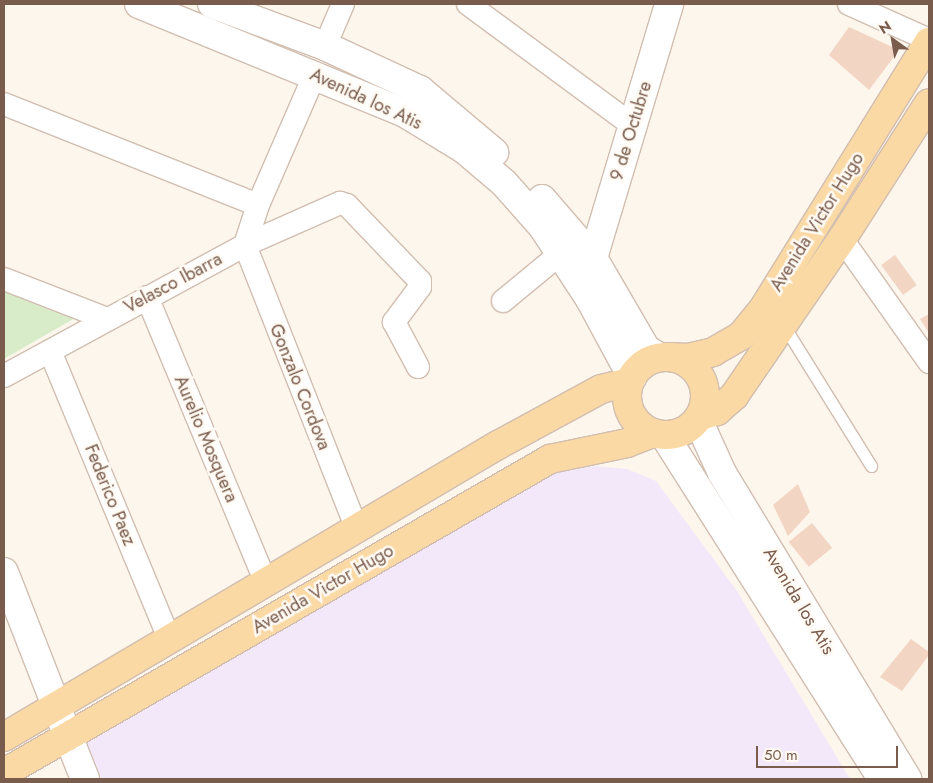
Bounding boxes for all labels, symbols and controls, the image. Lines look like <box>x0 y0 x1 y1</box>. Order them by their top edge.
north arrow <box>868 15 918 65</box>
text: N <box>875 16 895 39</box>
street label: Avenida los Atis <box>307 64 425 134</box>
street label: 9 de Octubre <box>606 79 656 183</box>
street label: Avenida Victor Hugo <box>766 149 868 295</box>
street label: Velasco Ibarra <box>120 248 226 318</box>
street label: Gonzalo Cordova <box>265 321 335 453</box>
street label: Aurelio Mosquera <box>170 372 242 506</box>
street label: Federico Paez <box>80 441 140 549</box>
street label: Avenida Victor Hugo <box>248 540 398 638</box>
street label: Avenida los Atis <box>759 544 839 658</box>
scale bar <box>758 736 900 768</box>
text: 50 m <box>764 744 798 766</box>

